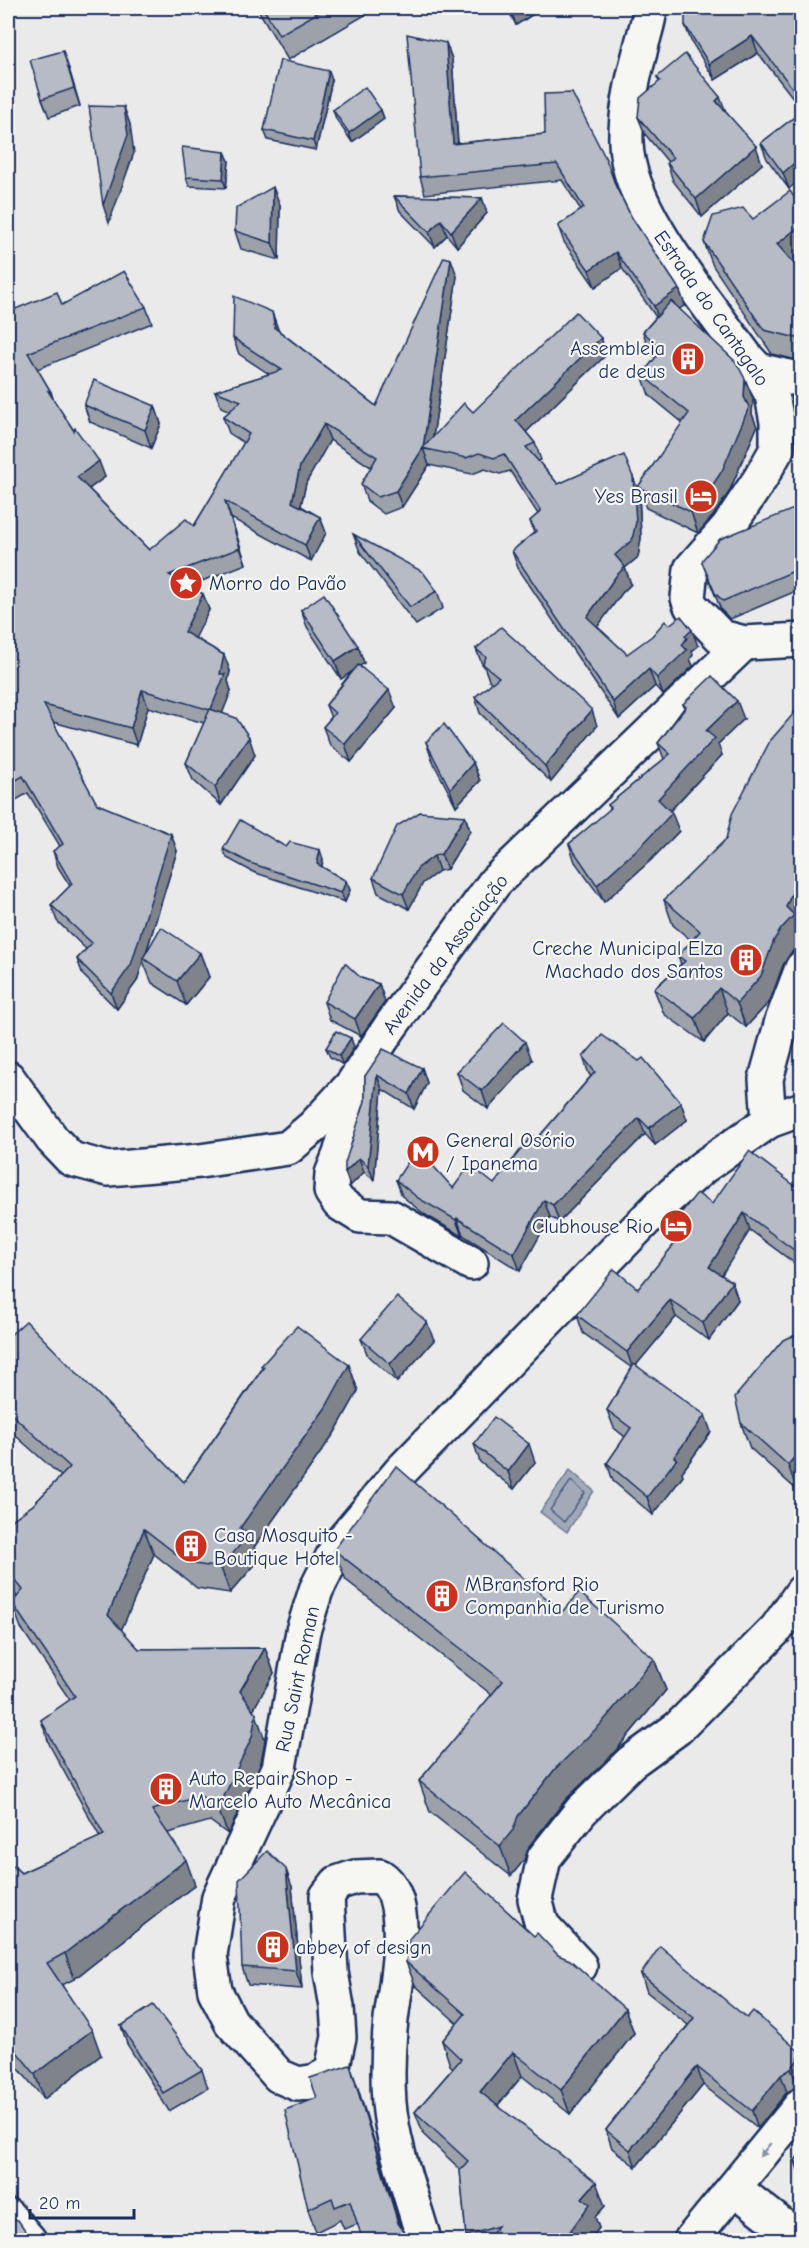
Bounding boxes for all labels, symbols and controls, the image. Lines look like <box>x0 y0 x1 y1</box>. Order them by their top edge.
street label: Estrada do Cantagalo <box>649 226 774 390</box>
place label: Assembleia de deus <box>570 337 665 383</box>
building icon: Assembleia de deus <box>670 341 706 377</box>
hotel icon: Yes Brasil <box>683 478 719 514</box>
place label: Yes Brasil <box>595 485 678 508</box>
place icon: Morro do Pavão <box>168 565 204 601</box>
place label: Morro do Pavão <box>209 572 347 595</box>
street label: Avenida da Associação <box>378 870 513 1039</box>
place label: Creche Municipal Elza Machado dos Santos <box>532 937 723 983</box>
building icon: Creche Municipal Elza Machado dos Santos <box>728 942 764 978</box>
place label: General Osório / Ipanema <box>446 1129 575 1175</box>
metro station icon: General Osório / Ipanema <box>405 1134 441 1170</box>
hotel icon: Clubhouse Rio <box>658 1208 694 1244</box>
place label: Clubhouse Rio <box>532 1215 653 1238</box>
place label: Casa Mosquito - Boutique Hotel <box>214 1524 353 1570</box>
building icon: Casa Mosquito - Boutique Hotel <box>173 1528 209 1564</box>
place label: MBransford Rio Companhia de Turismo <box>465 1573 665 1619</box>
building icon: MBransford Rio Companhia de Turismo <box>424 1578 460 1614</box>
street label: Rua Saint Roman <box>271 1604 324 1754</box>
place label: Auto Repair Shop - Marcelo Auto Mecânica <box>189 1767 391 1813</box>
building icon: Auto Repair Shop - Marcelo Auto Mecânica <box>148 1771 184 1807</box>
building icon: abbey of design <box>255 1929 291 1965</box>
place label: abbey of design <box>296 1936 431 1959</box>
one-way arrow <box>758 2142 771 2158</box>
scale bar <box>30 2182 134 2220</box>
text: 20 m <box>39 2193 80 2214</box>

